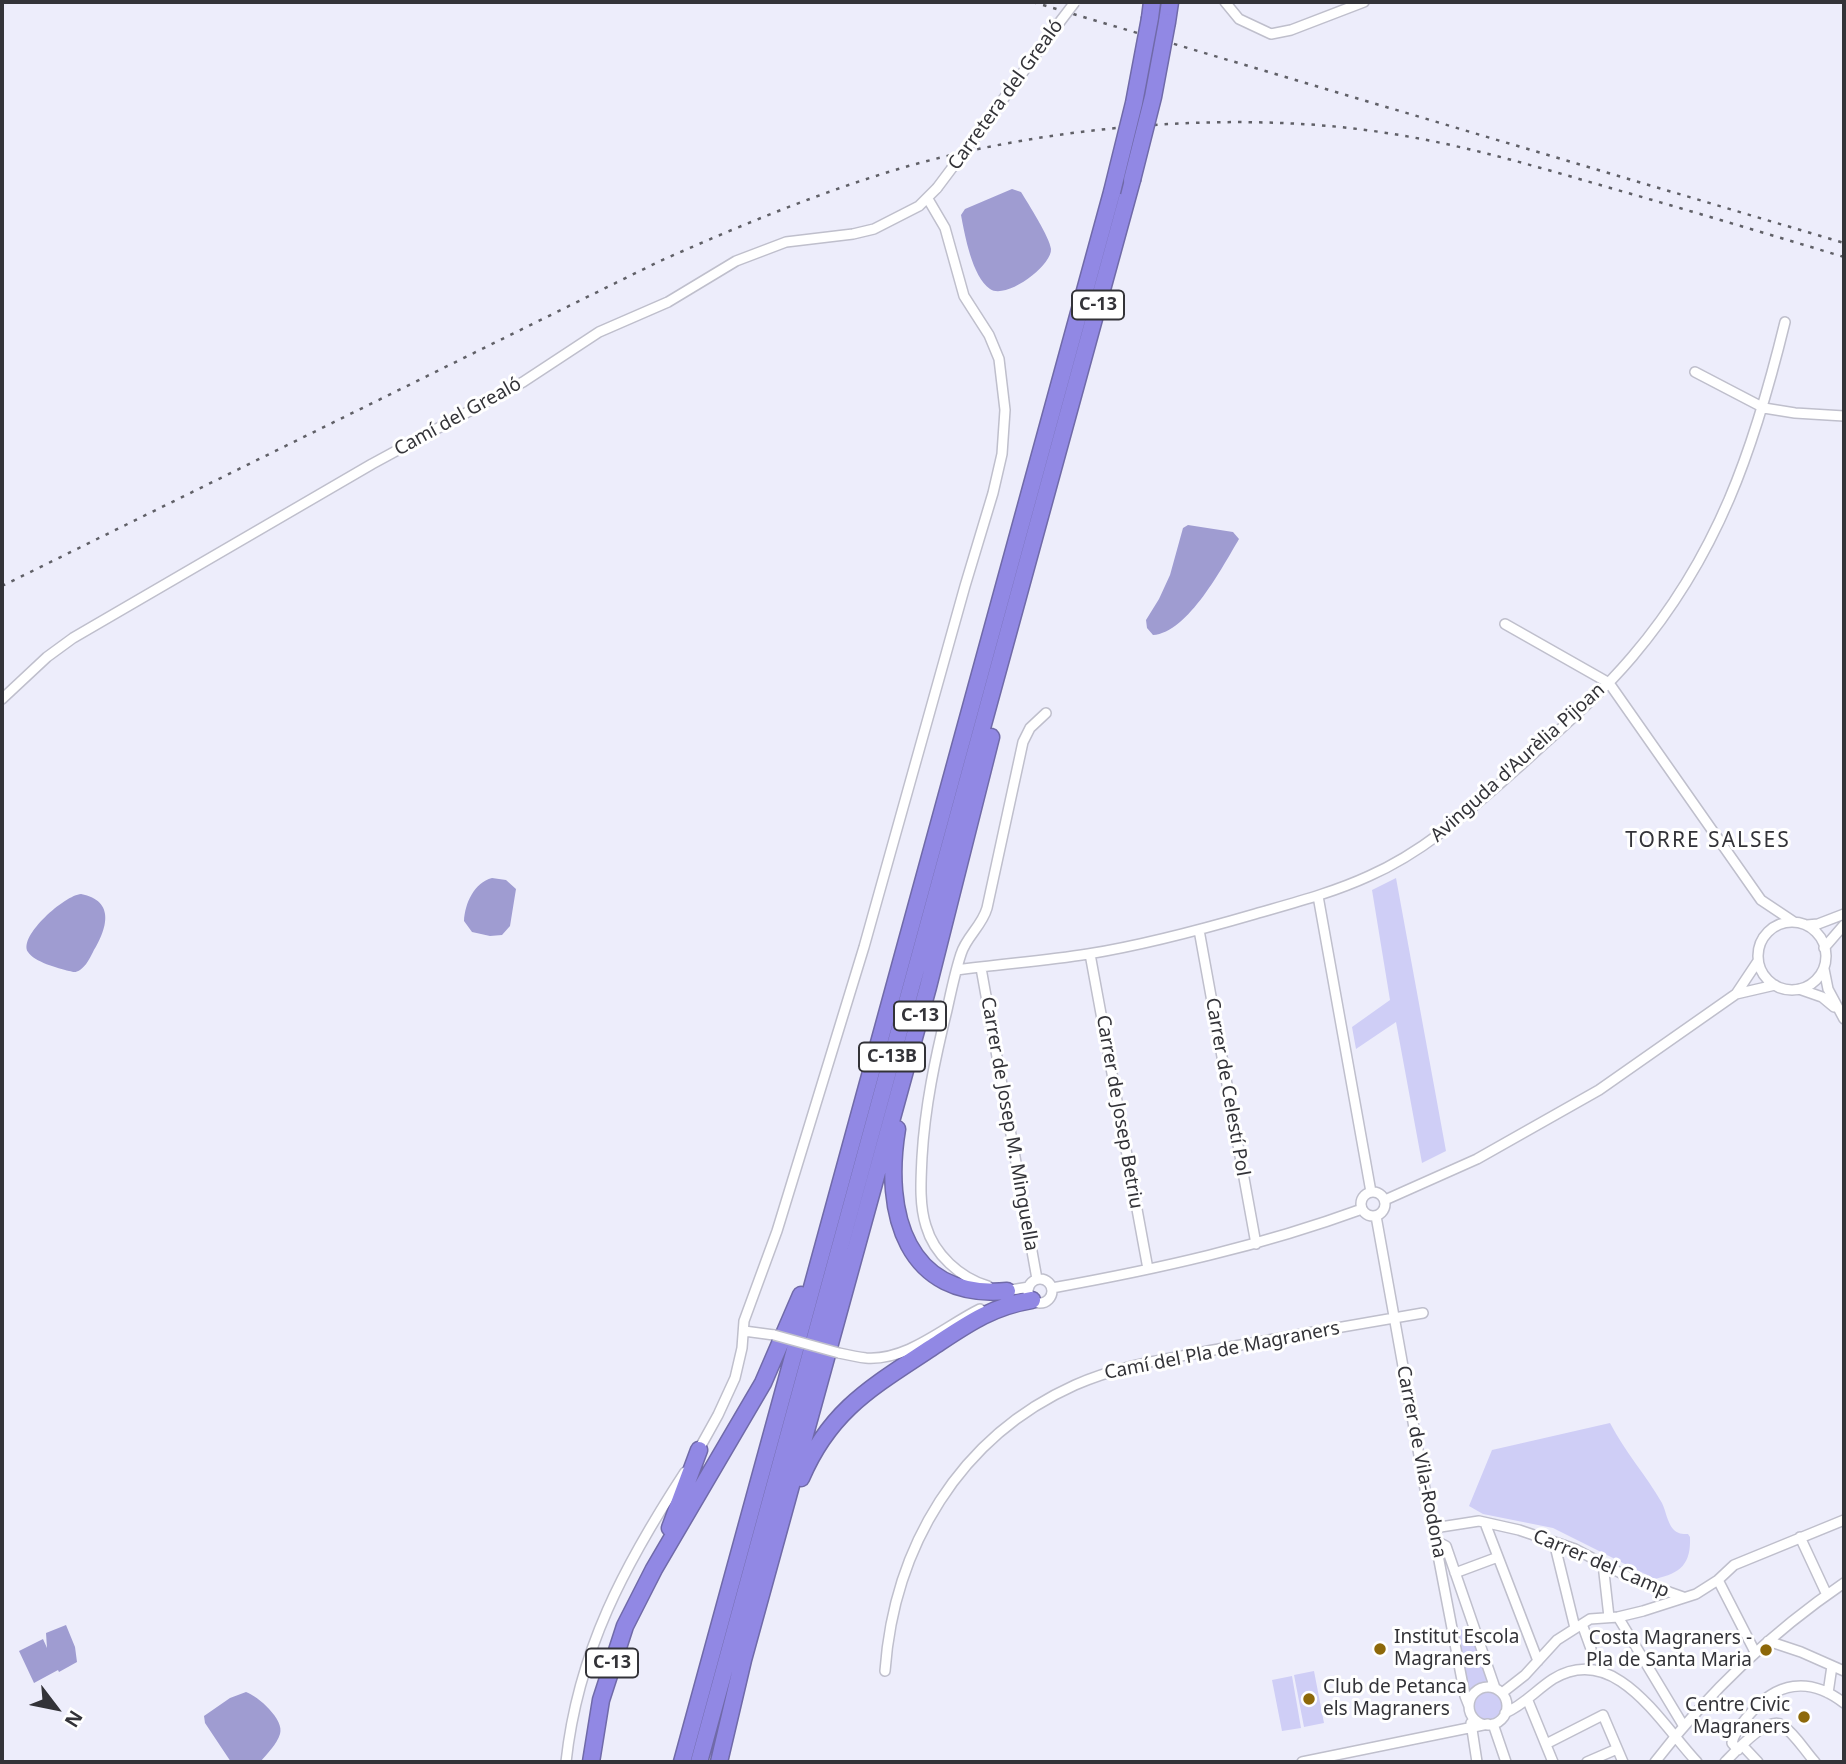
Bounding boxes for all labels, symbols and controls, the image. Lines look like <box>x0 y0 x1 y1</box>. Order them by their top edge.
street label: Carretera del Grealó <box>944 15 1068 175</box>
road number: C-13 <box>1072 290 1124 320</box>
street label: Camí del Grealó <box>391 373 525 461</box>
street label: Avinguda d'Aurèlia Pijoan <box>1426 679 1610 847</box>
district label: TORRE SALSES <box>1627 828 1789 854</box>
street label: Carrer de Josep M. Minguella <box>975 995 1043 1253</box>
street label: Carrer de Celestí Pol <box>1200 996 1254 1178</box>
road number: C-13 <box>894 1001 946 1030</box>
street label: Carrer de Josep Betriu <box>1091 1013 1147 1211</box>
road number: C-13B <box>859 1042 925 1072</box>
street label: Camí del Pla de Magraners <box>1103 1317 1341 1385</box>
street label: Carrer de Vila-Rodona <box>1391 1364 1451 1560</box>
street label: Carrer del Camp <box>1529 1525 1673 1603</box>
place label: Institut Escola Magraners <box>1394 1627 1519 1671</box>
place label: Costa Magraners - Pla de Santa Maria <box>1586 1628 1752 1672</box>
marker: Institut Escola Magraners <box>1372 1641 1388 1657</box>
marker: Costa Magraners - Pla de Santa Maria <box>1758 1642 1774 1658</box>
road number: C-13 <box>586 1648 638 1678</box>
north arrow <box>21 1673 91 1743</box>
place label: Club de Petanca els Magraners <box>1323 1677 1467 1721</box>
marker: Club de Petanca els Magraners <box>1301 1691 1317 1707</box>
place label: Centre Civic Magraners <box>1685 1695 1790 1739</box>
text: N <box>59 1706 89 1733</box>
marker: Centre Civic Magraners <box>1796 1709 1812 1725</box>

